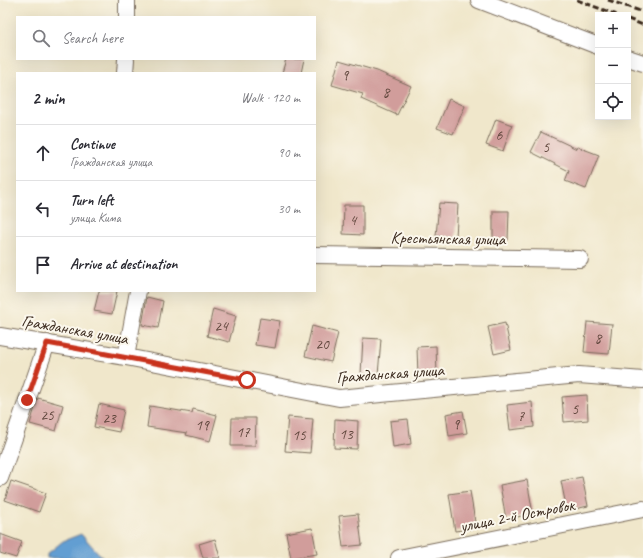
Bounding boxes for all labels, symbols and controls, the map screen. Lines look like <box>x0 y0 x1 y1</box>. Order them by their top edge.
map controls <box>595 12 631 120</box>
button: + <box>595 12 631 48</box>
search box <box>16 16 316 60</box>
icon: search <box>30 27 52 49</box>
text: Search here <box>62 29 123 48</box>
button: − <box>595 48 631 84</box>
house number: 9 <box>342 66 350 85</box>
house number: 8 <box>383 83 391 102</box>
button: locate <box>595 84 631 120</box>
text: 2 min <box>32 88 65 109</box>
text: Walk · 120 m <box>241 90 300 106</box>
house number: 6 <box>496 126 504 145</box>
text: Continue <box>70 135 115 154</box>
house number: 5 <box>543 138 551 157</box>
icon: ahead <box>32 142 54 164</box>
text: 90 m <box>278 145 300 161</box>
text: Гражданская улица <box>70 154 152 170</box>
text: Turn left <box>70 191 113 210</box>
icon: left <box>32 198 54 220</box>
text: 30 m <box>278 201 300 217</box>
text: улица Кима <box>70 210 121 226</box>
house number: 4 <box>350 211 358 230</box>
street label: Крестьянская улица <box>390 227 507 250</box>
icon: arrive <box>32 254 54 276</box>
text: Arrive at destination <box>70 255 177 274</box>
street label: Гражданская улица <box>20 310 131 349</box>
house number: 24 <box>214 317 229 336</box>
house number: 8 <box>595 329 603 348</box>
house number: 20 <box>315 335 330 354</box>
street label: Гражданская улица <box>336 359 446 388</box>
route start <box>238 371 256 389</box>
route end <box>18 391 36 409</box>
house number: 5 <box>572 400 580 419</box>
house number: 25 <box>40 406 55 425</box>
house number: 7 <box>518 407 526 426</box>
house number: 23 <box>102 409 117 428</box>
house number: 9 <box>453 415 461 434</box>
house number: 19 <box>195 416 210 435</box>
house number: 17 <box>236 423 251 442</box>
house number: 13 <box>339 425 354 444</box>
house number: 15 <box>292 426 307 445</box>
street label: улица 2-й Островок <box>457 494 578 537</box>

